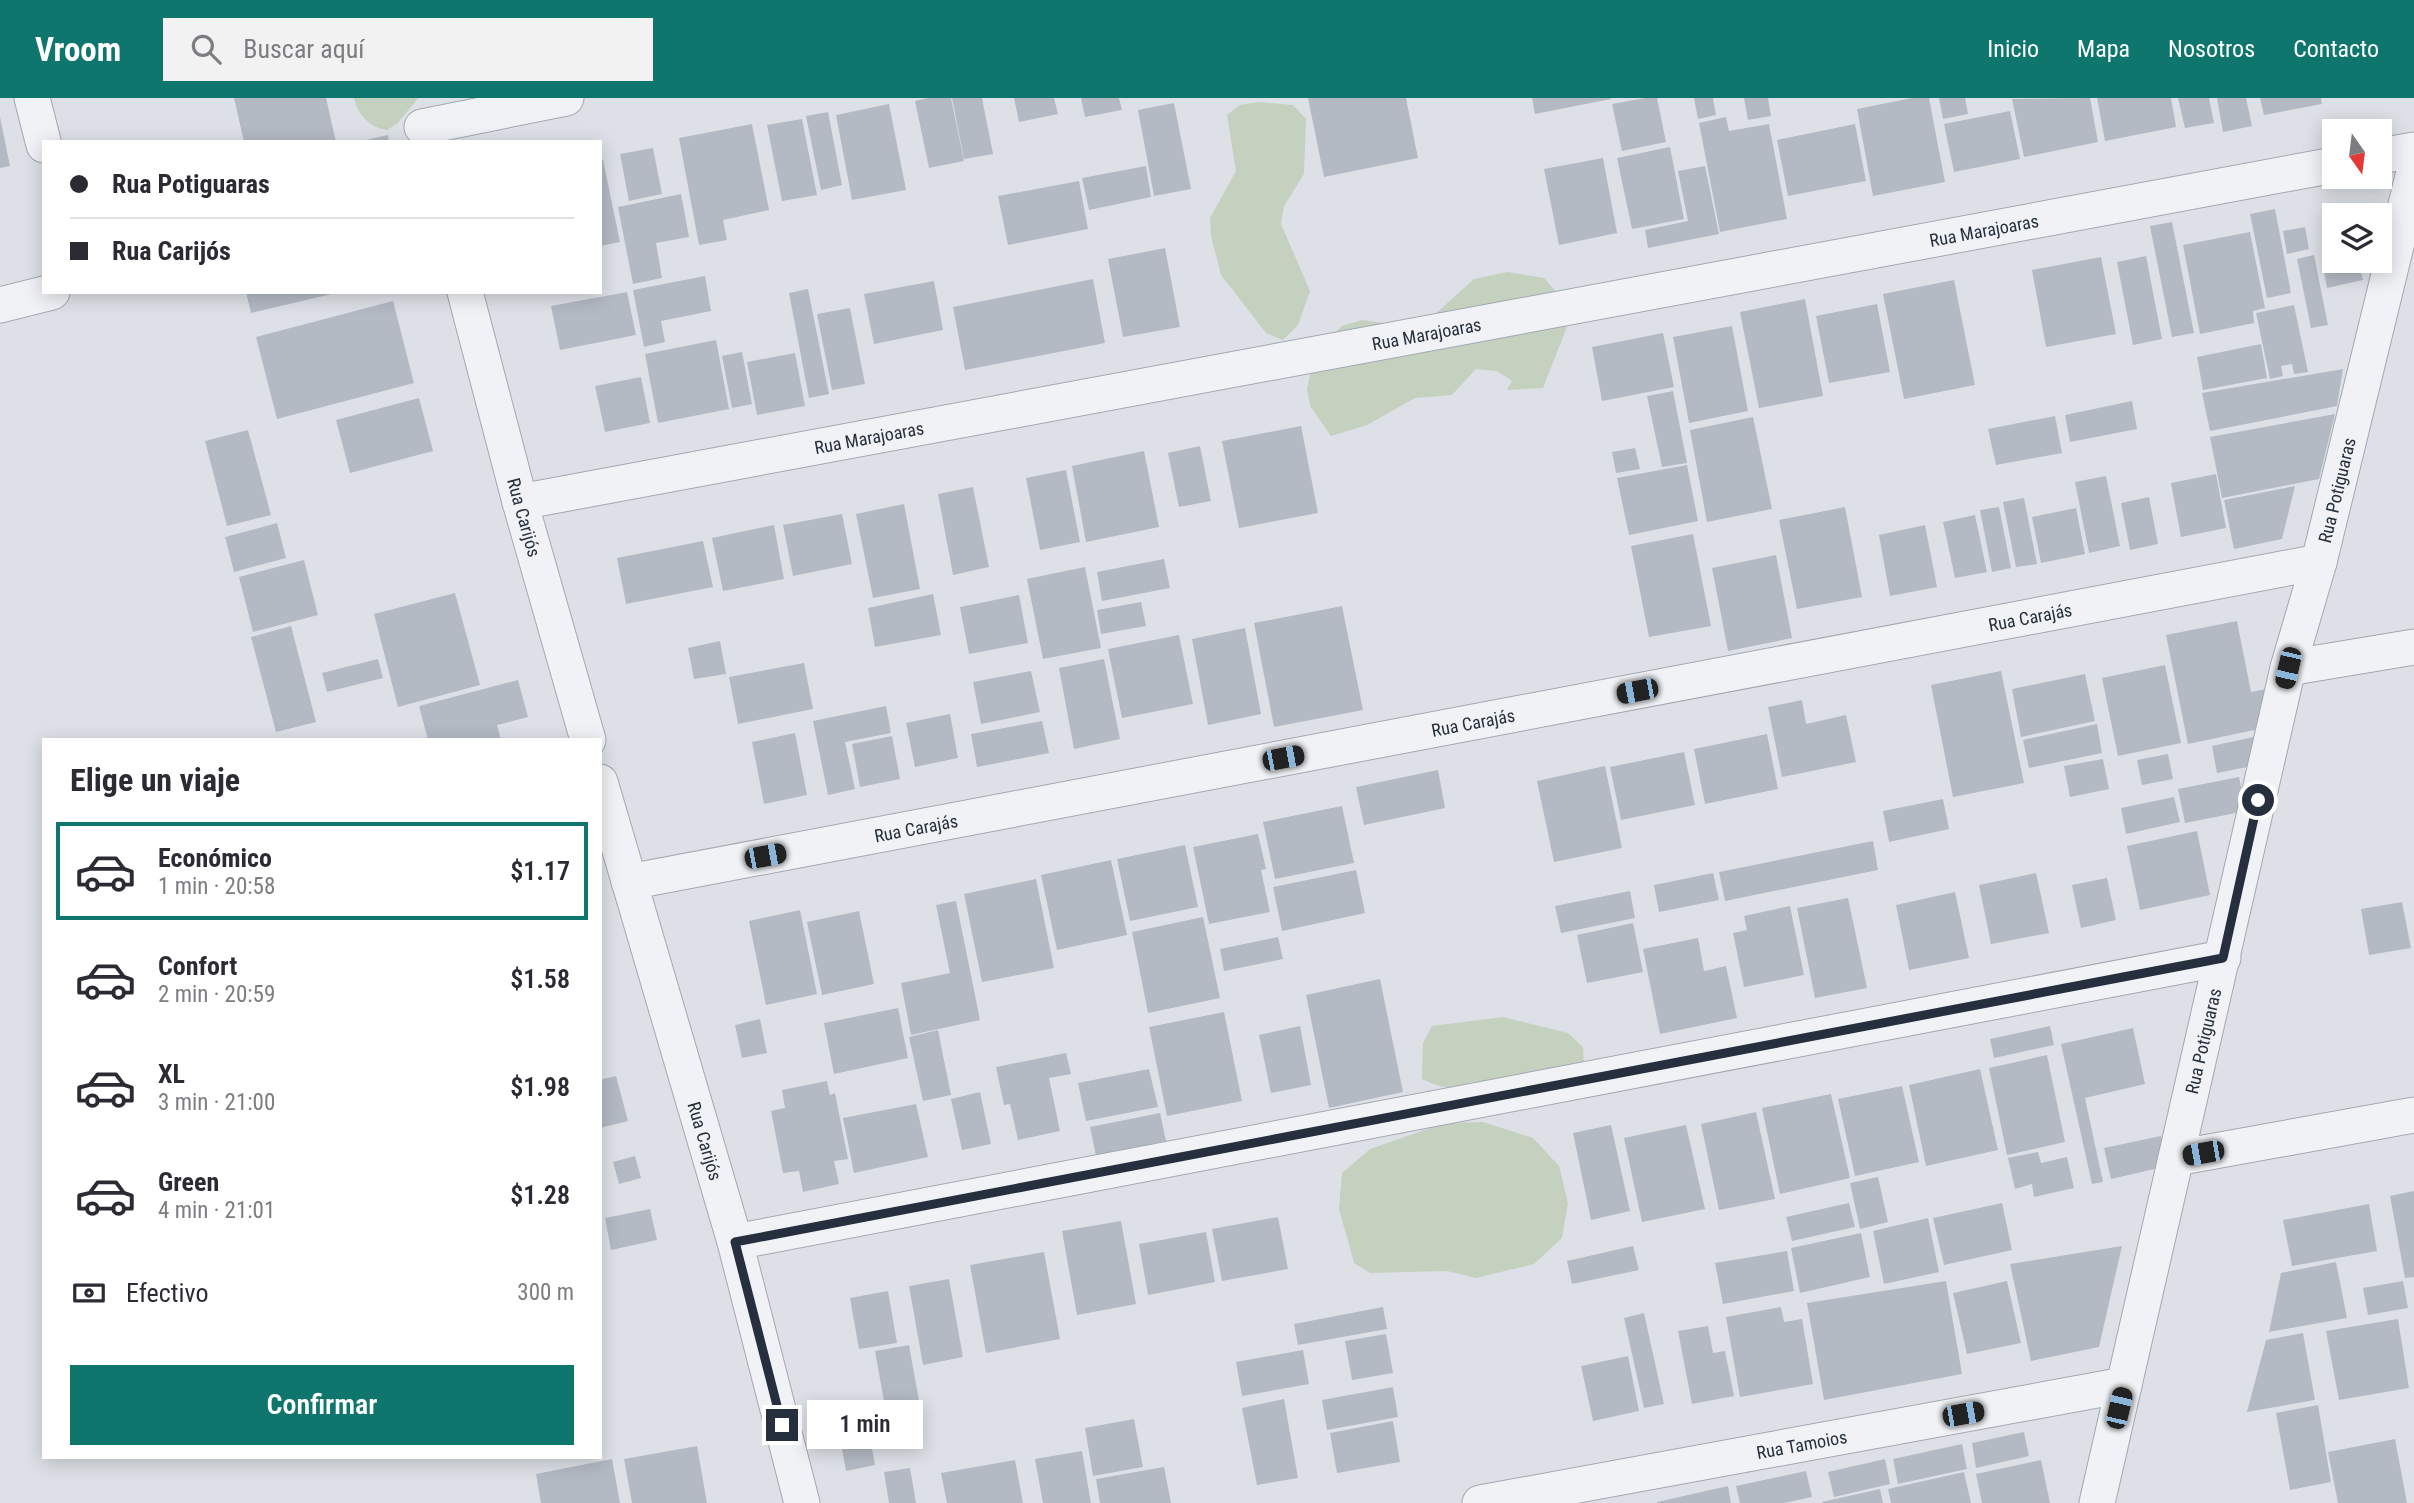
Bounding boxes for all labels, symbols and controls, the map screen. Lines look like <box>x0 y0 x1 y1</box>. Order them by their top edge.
search box <box>163 18 653 81</box>
text: Vroom <box>35 30 121 69</box>
icon: search <box>187 30 225 68</box>
text: Buscar aquí <box>243 34 364 64</box>
text: Inicio <box>1987 35 2039 63</box>
text: Mapa <box>2077 35 2130 63</box>
text: Nosotros <box>2168 35 2255 63</box>
text: Contacto <box>2293 35 2379 63</box>
north arrow <box>2322 119 2392 189</box>
map controls <box>2322 119 2392 273</box>
text: Rua Potiguaras <box>112 169 270 199</box>
button: layers <box>2322 203 2392 273</box>
street label: Rua Marajoaras <box>1928 210 2040 250</box>
text: Rua Carijós <box>112 236 231 266</box>
street label: Rua Marajoaras <box>1370 313 1483 354</box>
street label: Rua Marajoaras <box>813 417 925 458</box>
street label: Rua Potiguaras <box>2314 435 2359 545</box>
street label: Rua Carijós <box>504 476 546 559</box>
street label: Rua Carajás <box>1987 599 2074 635</box>
car <box>2274 645 2303 691</box>
car <box>1615 677 1660 705</box>
street label: Rua Carajás <box>1430 704 1516 740</box>
car <box>1261 744 1306 772</box>
text: Elige un viaje <box>70 761 240 799</box>
route start <box>2242 784 2274 816</box>
street label: Rua Carajás <box>872 809 959 846</box>
icon: car <box>74 840 137 903</box>
car <box>743 842 788 870</box>
text: Económico <box>158 843 272 873</box>
text: $1.17 <box>510 856 570 886</box>
text: 1 min · 20:58 <box>158 873 275 900</box>
icon: car <box>74 948 137 1011</box>
text: Confort <box>158 951 237 981</box>
text: $1.58 <box>510 964 570 994</box>
text: 2 min · 20:59 <box>158 981 275 1008</box>
street label: Rua Potiguaras <box>2180 986 2225 1096</box>
icon: car <box>74 1056 137 1119</box>
text: XL <box>158 1059 185 1089</box>
text: $1.98 <box>510 1072 570 1102</box>
text: 3 min · 21:00 <box>158 1089 275 1116</box>
street label: Rua Carijós <box>684 1099 727 1183</box>
car <box>2181 1139 2226 1167</box>
icon: car <box>74 1164 137 1227</box>
text: Green <box>158 1167 219 1197</box>
text: $1.28 <box>510 1180 570 1210</box>
text: 4 min · 21:01 <box>158 1197 275 1224</box>
icon: cash <box>70 1274 108 1312</box>
text: Efectivo <box>126 1278 208 1308</box>
text: 300 m <box>517 1279 574 1306</box>
button: Confirmar <box>70 1365 574 1445</box>
car <box>2105 1385 2134 1431</box>
callout: 1 min <box>806 1400 922 1450</box>
car <box>1941 1400 1986 1428</box>
route end <box>766 1409 798 1441</box>
text: 1 min <box>840 1411 890 1438</box>
street label: Rua Tamoios <box>1755 1425 1849 1463</box>

